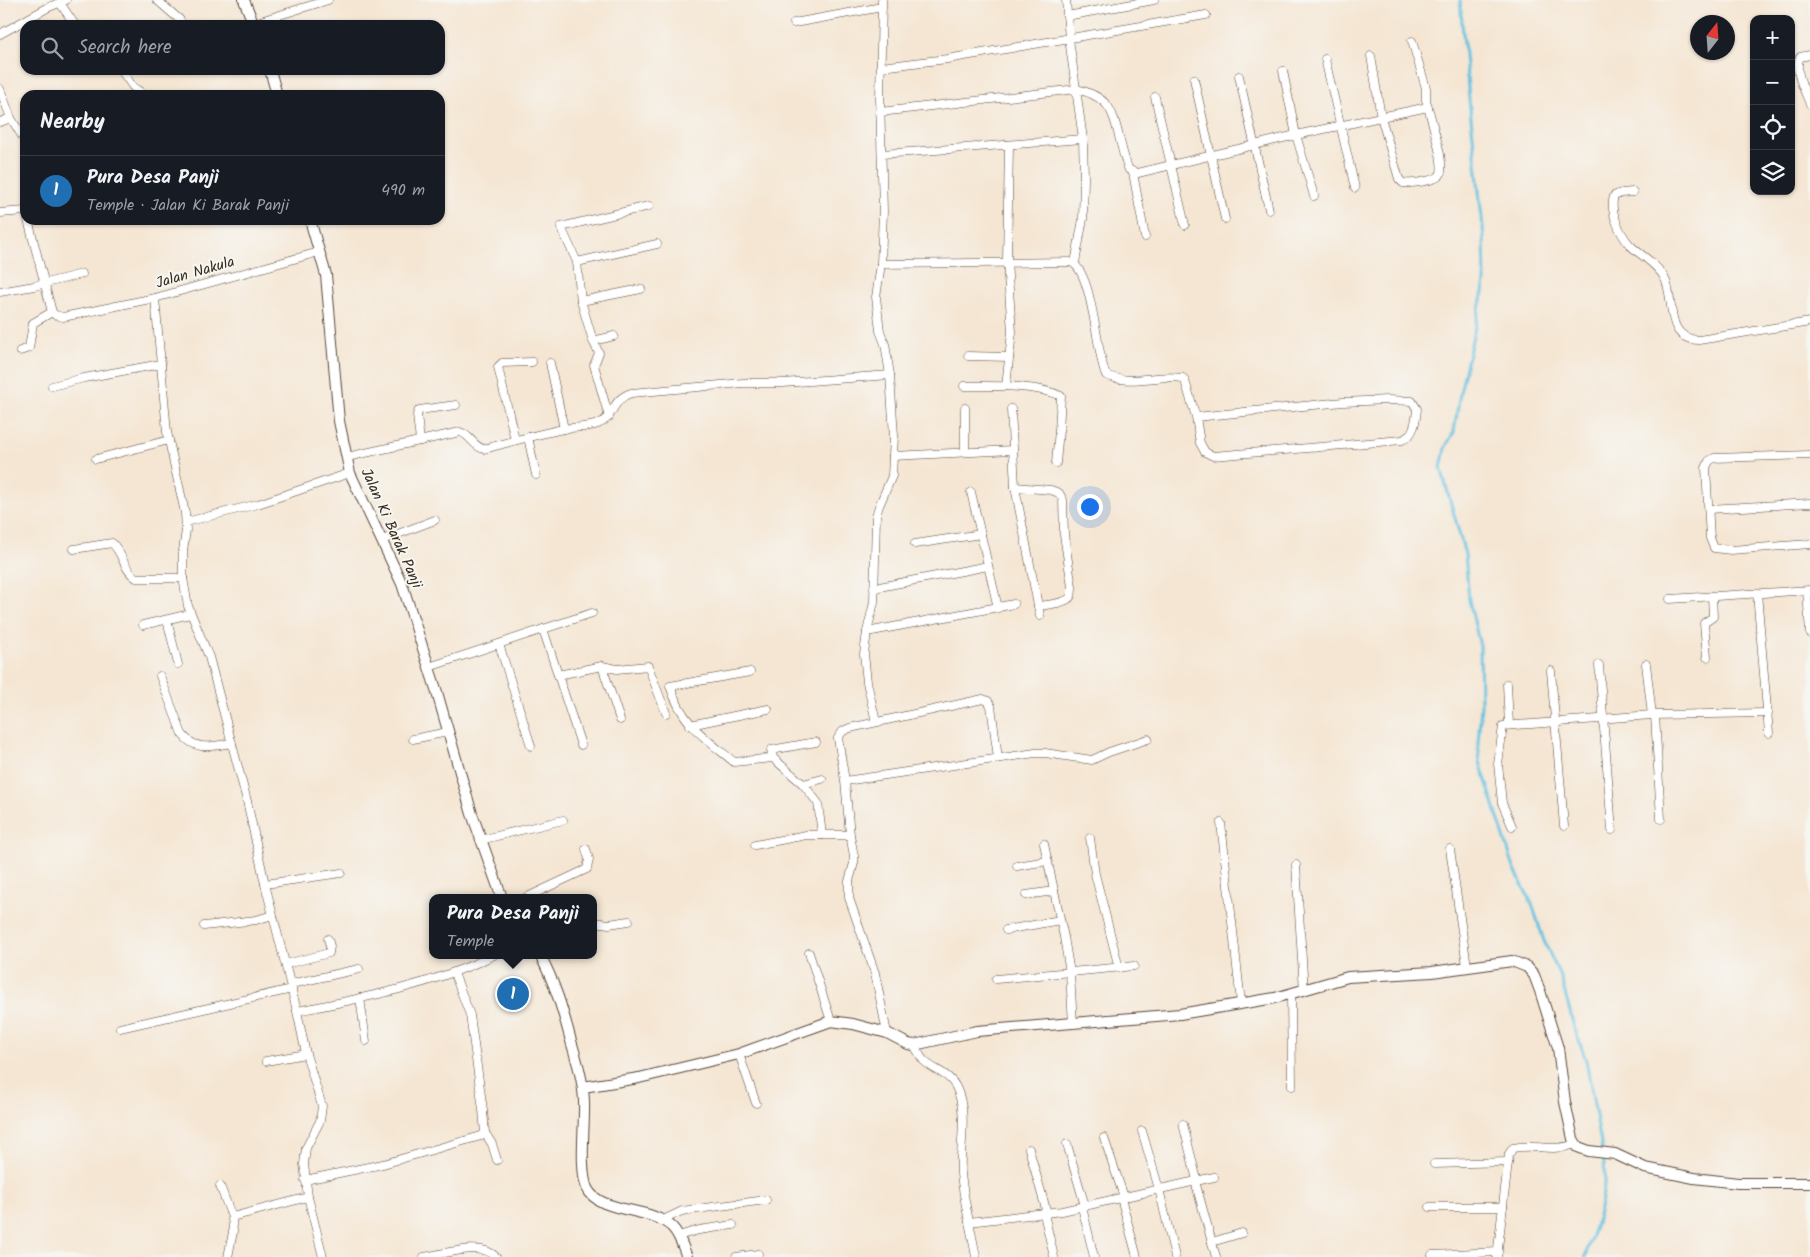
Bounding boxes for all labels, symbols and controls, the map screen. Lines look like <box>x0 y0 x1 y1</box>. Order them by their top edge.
north arrow <box>1690 15 1735 60</box>
map controls <box>1750 15 1795 195</box>
button: + <box>1750 15 1795 60</box>
search box <box>20 20 445 75</box>
text: Search here <box>78 33 172 63</box>
icon: search <box>38 34 66 62</box>
button: − <box>1750 60 1795 105</box>
button: locate <box>1750 105 1795 150</box>
text: Nearby <box>40 106 105 139</box>
button: layers <box>1750 150 1795 195</box>
text: Pura Desa Panji <box>87 163 219 193</box>
text: 1 <box>54 178 58 203</box>
text: 490 m <box>381 178 425 203</box>
text: Temple · Jalan Ki Barak Panji <box>87 193 289 218</box>
street label: Jalan Nakula <box>153 250 237 296</box>
street label: Jalan Ki Barak Panji <box>354 464 429 594</box>
your location <box>1077 494 1103 520</box>
popup <box>429 894 597 959</box>
text: Pura Desa Panji <box>447 899 579 929</box>
text: Temple <box>447 929 494 954</box>
pin: 1 <box>497 975 529 1013</box>

